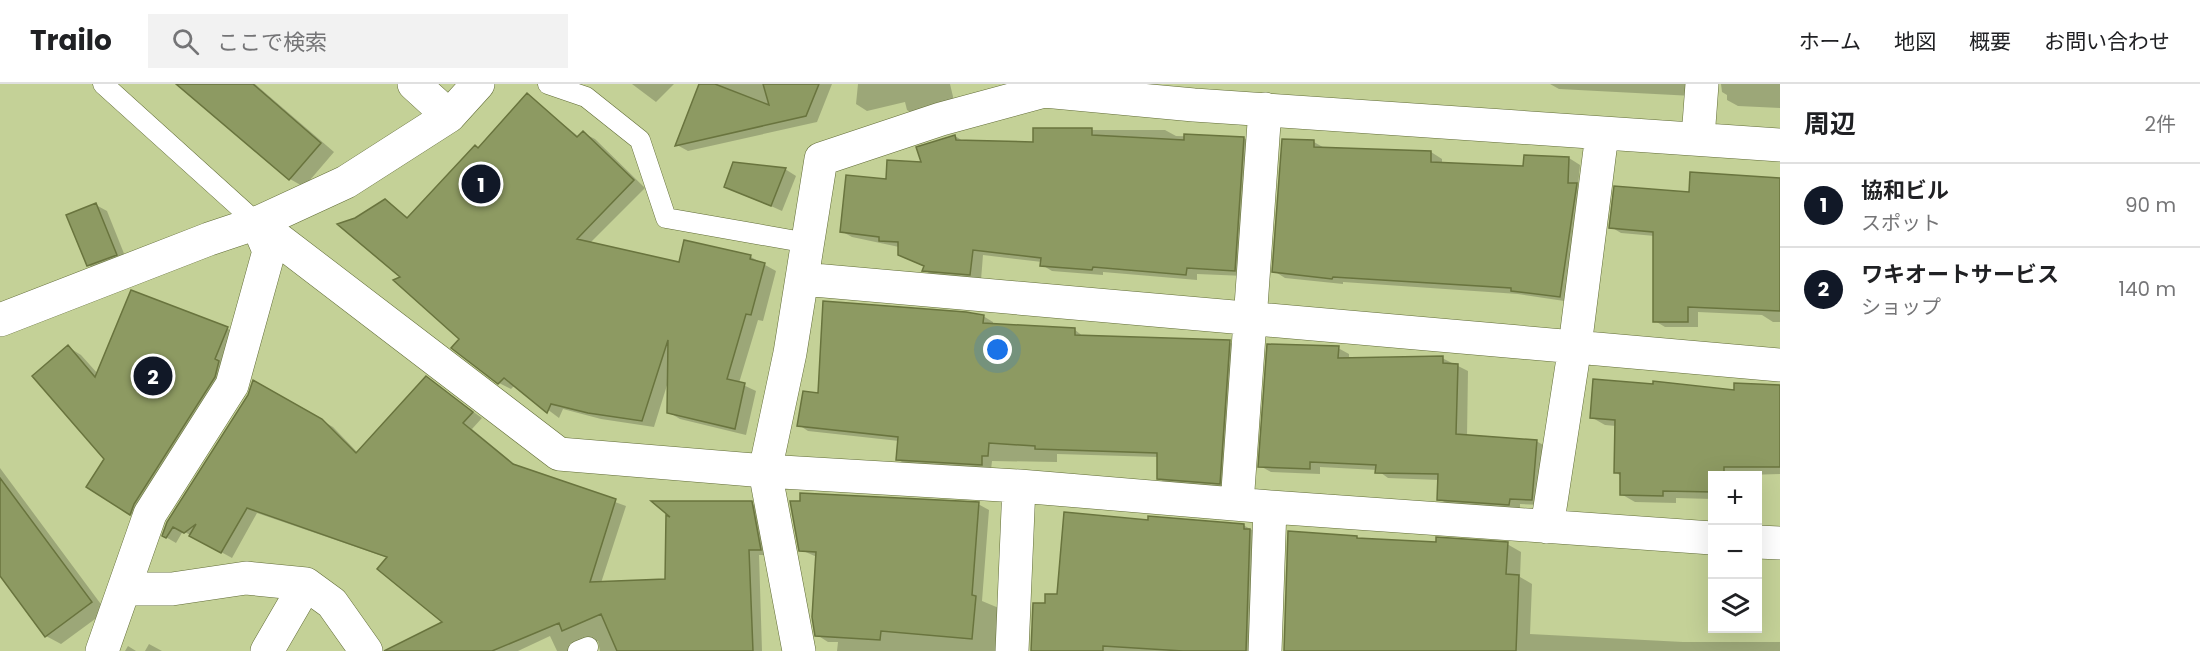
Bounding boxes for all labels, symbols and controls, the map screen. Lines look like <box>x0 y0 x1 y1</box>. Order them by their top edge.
search box <box>148 14 568 68</box>
text: Trailo <box>30 21 112 60</box>
icon: search <box>169 25 202 58</box>
text: ここで検索 <box>217 27 327 58</box>
text: ホーム <box>1799 27 1861 56</box>
text: 地図 <box>1894 27 1936 56</box>
text: 概要 <box>1969 27 2011 56</box>
text: お問い合わせ <box>2044 27 2170 56</box>
text: 周辺 <box>1804 106 1856 142</box>
text: 2件 <box>2145 110 2176 138</box>
pin: 1 <box>462 162 500 206</box>
text: 協和ビル <box>1861 175 1949 206</box>
text: 1 <box>1820 191 1827 219</box>
text: 90 m <box>2125 191 2176 219</box>
text: スポット <box>1861 209 1941 237</box>
text: ワキオートサービス <box>1861 259 2059 290</box>
text: 2 <box>1818 275 1829 303</box>
text: 140 m <box>2119 275 2176 303</box>
text: ショップ <box>1861 293 1941 321</box>
your location <box>983 335 1012 364</box>
pin: 2 <box>134 354 172 398</box>
map controls <box>1708 471 1762 633</box>
button: + <box>1708 471 1762 525</box>
button: − <box>1708 525 1762 579</box>
button: layers <box>1708 579 1762 633</box>

